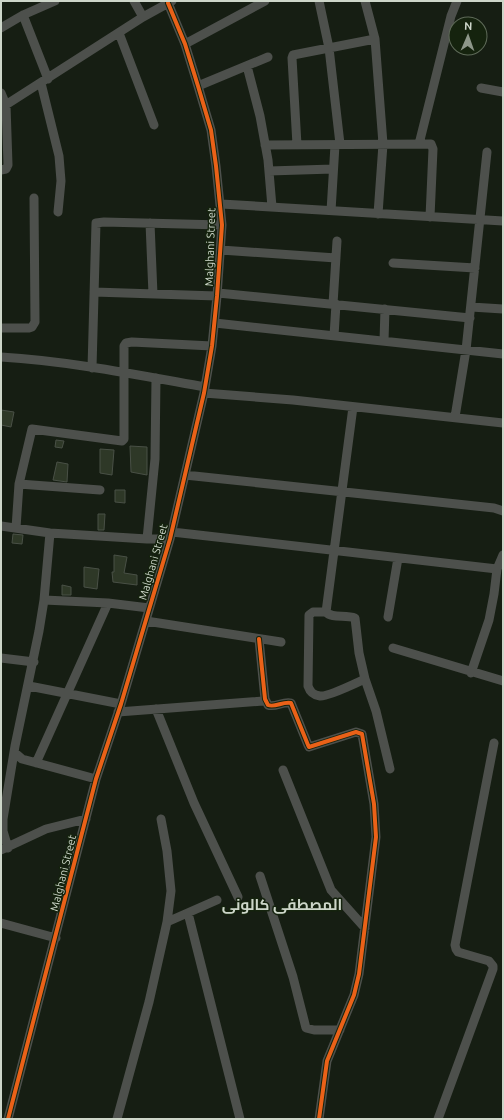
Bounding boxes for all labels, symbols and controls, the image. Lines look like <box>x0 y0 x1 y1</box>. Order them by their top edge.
north arrow <box>448 16 488 56</box>
text: N <box>464 20 473 32</box>
street label: Malghani Street <box>203 207 217 286</box>
street label: Malghani Street <box>136 522 170 601</box>
street label: Malghani Street <box>48 833 78 913</box>
district label: المصطفی کالونی <box>222 896 342 914</box>

